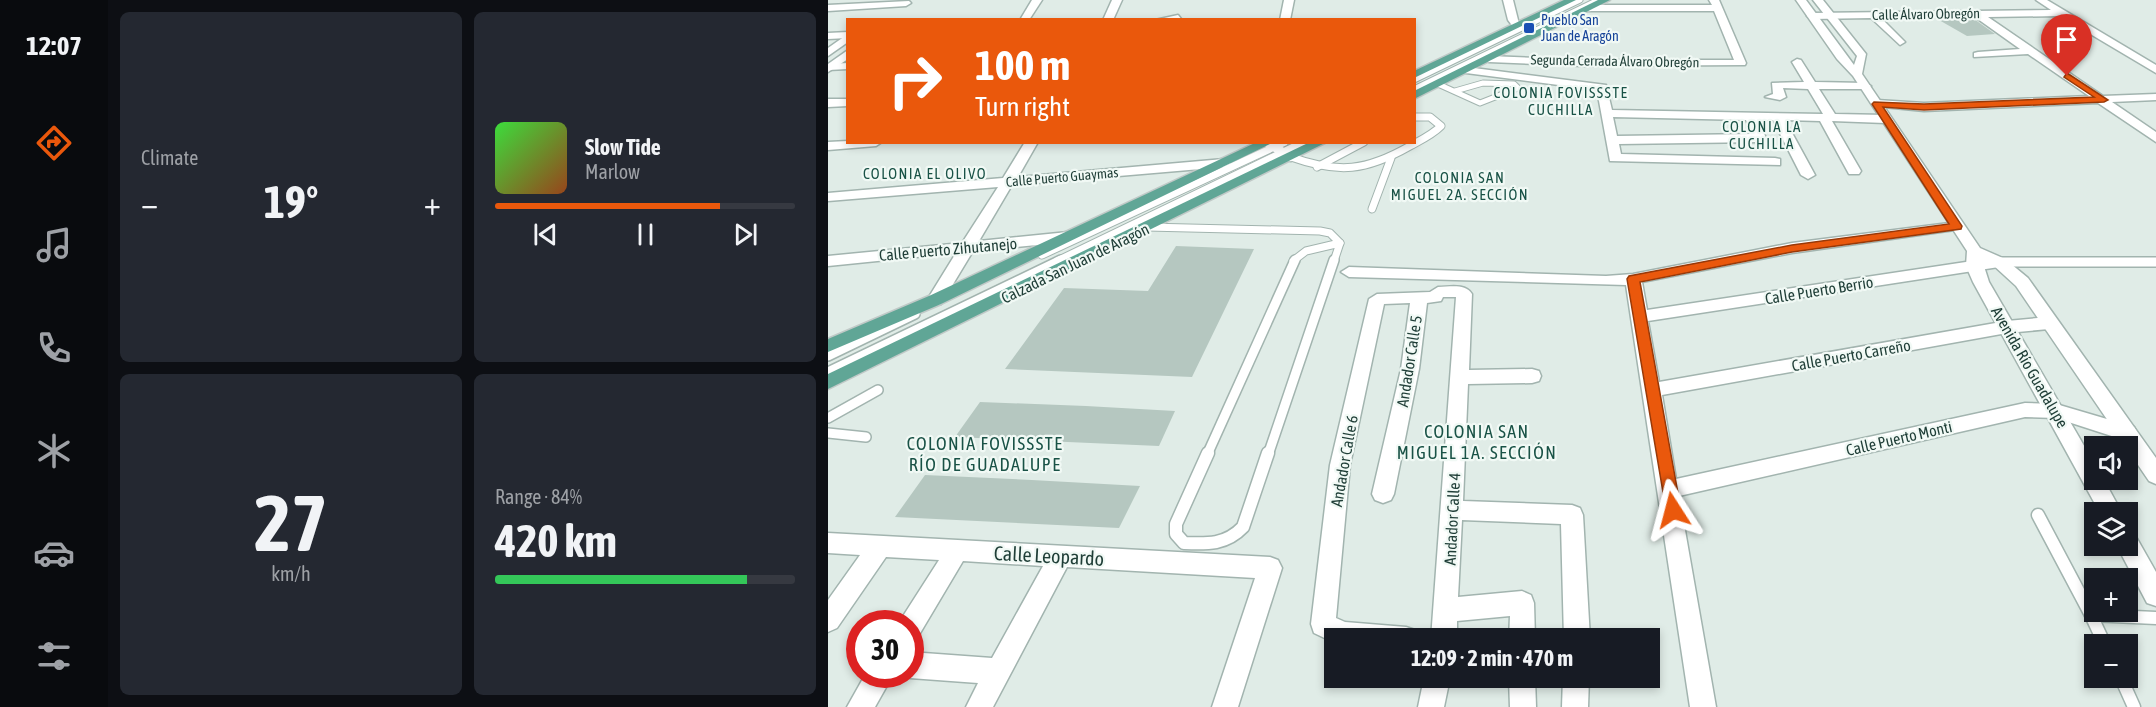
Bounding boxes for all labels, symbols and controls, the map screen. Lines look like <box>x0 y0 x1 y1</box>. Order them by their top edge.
street label: Calle Álvaro Obregón <box>1872 5 1980 23</box>
place label: Pueblo San Juan de Aragón <box>1541 12 1619 44</box>
pin <box>2041 14 2092 76</box>
marker: Pueblo San Juan de Aragón <box>1522 21 1536 35</box>
icon: arrive <box>2050 23 2083 56</box>
text: 12:07 <box>26 30 82 61</box>
text: 100 m <box>975 41 1070 89</box>
icon: right <box>876 42 954 120</box>
street label: Segunda Cerrada Álvaro Obregón <box>1531 52 1699 70</box>
district label: COLONIA FOVISSSTE CUCHILLA <box>1494 84 1628 118</box>
text: Turn right <box>975 91 1070 122</box>
district label: COLONIA LA CUCHILLA <box>1722 118 1802 152</box>
icon: directions <box>33 122 75 164</box>
text: Slow Tide <box>585 134 661 160</box>
text: Climate <box>141 146 198 169</box>
text: Marlow <box>585 160 640 183</box>
street label: Calle Puerto Guaymas <box>1005 164 1119 190</box>
district label: COLONIA EL OLIVO <box>863 165 987 182</box>
district label: COLONIA SAN MIGUEL 2A. SECCIÓN <box>1391 169 1529 203</box>
text: 19° <box>264 176 318 228</box>
text: − <box>141 184 158 222</box>
text: + <box>424 184 441 222</box>
icon: previous <box>529 218 562 251</box>
icon: pause <box>629 218 662 251</box>
icon: next <box>729 218 762 251</box>
street label: Calzada San Juan de Aragón <box>998 219 1152 308</box>
icon: music <box>33 224 75 266</box>
street label: Calle Puerto Zihutanejo <box>878 234 1018 265</box>
street label: Calle Puerto Berrio <box>1764 273 1874 307</box>
street label: Avenida Río Guadalupe <box>1987 303 2072 431</box>
street label: Andador Calle 5 <box>1393 314 1425 408</box>
icon: phone <box>33 327 75 369</box>
street label: Calle Puerto Carreño <box>1790 336 1912 374</box>
street label: Andador Calle 6 <box>1327 414 1361 508</box>
street label: Calle Puerto Monti <box>1844 417 1954 459</box>
district label: COLONIA SAN MIGUEL 1A. SECCIÓN <box>1397 421 1557 463</box>
icon: climate <box>33 430 75 472</box>
district label: COLONIA FOVISSSTE RÍO DE GUADALUPE <box>907 433 1063 475</box>
map controls <box>2084 436 2138 688</box>
button: sound <box>2084 436 2138 490</box>
street label: Andador Calle 4 <box>1441 472 1463 566</box>
text: 27 <box>254 478 328 568</box>
position arrow <box>1641 478 1705 542</box>
text: Range · 84% <box>495 485 582 508</box>
button: layers <box>2084 502 2138 556</box>
text: 420 km <box>495 515 617 567</box>
icon: car <box>33 532 75 574</box>
street label: Calle Leopardo <box>993 541 1105 570</box>
text: km/h <box>271 562 311 585</box>
button: + <box>2084 568 2138 622</box>
speed limit sign: 30 <box>846 610 924 688</box>
button: − <box>2084 634 2138 688</box>
icon: filters <box>33 635 75 677</box>
text: 12:09 · 2 min · 470 m <box>1411 645 1573 671</box>

